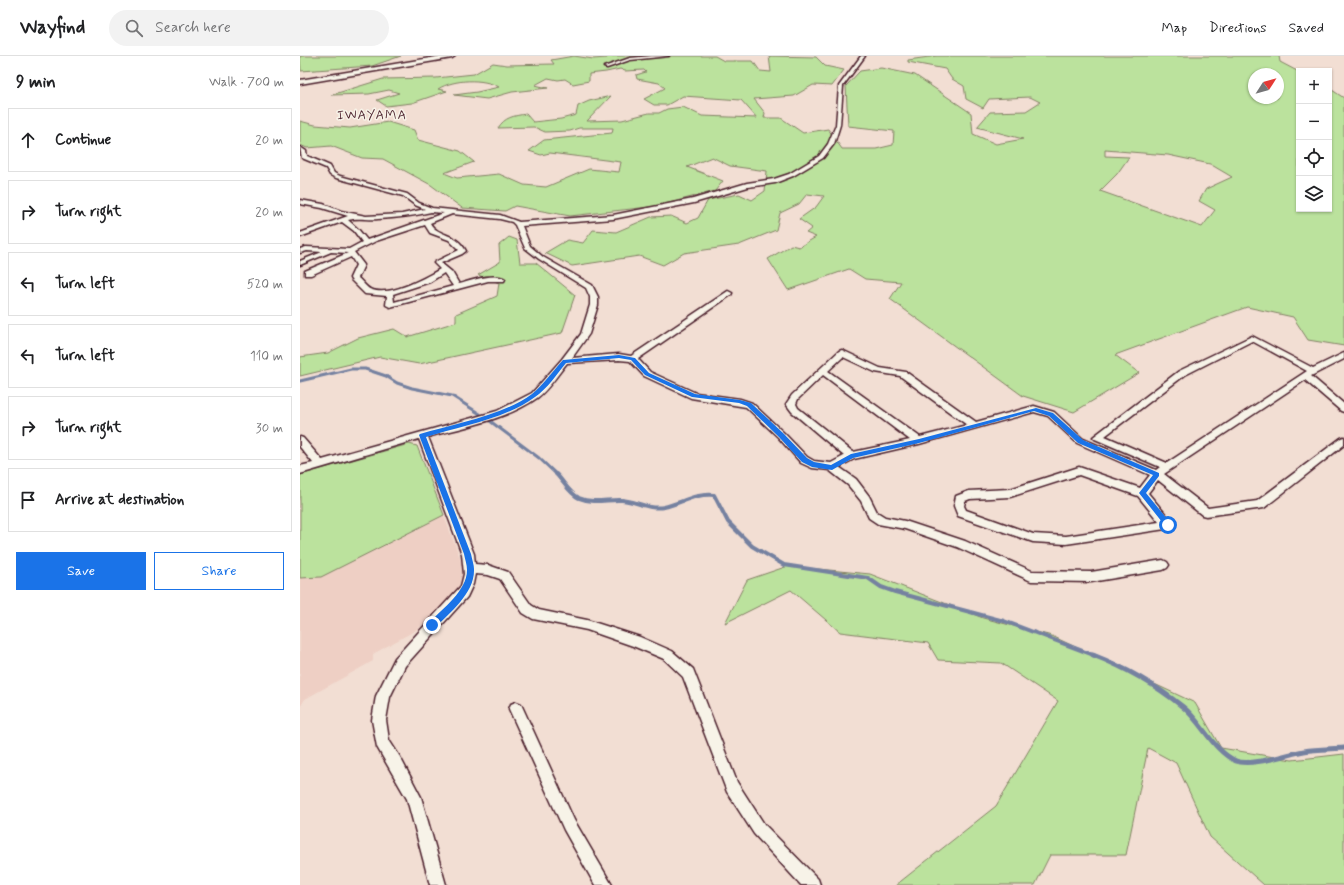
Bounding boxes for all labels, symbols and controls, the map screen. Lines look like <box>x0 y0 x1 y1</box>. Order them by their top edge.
search box <box>109 10 389 46</box>
text: Wayfind <box>20 15 85 40</box>
icon: search <box>123 17 145 39</box>
text: Search here <box>155 18 231 38</box>
text: Map <box>1161 19 1187 37</box>
text: Directions <box>1209 19 1267 37</box>
text: Saved <box>1289 19 1324 37</box>
north arrow <box>1248 68 1284 104</box>
map controls <box>1296 68 1332 212</box>
button: + <box>1296 68 1332 104</box>
text: 9 min <box>16 71 56 93</box>
text: Walk · 700 m <box>209 74 284 91</box>
button: − <box>1296 104 1332 140</box>
district label: IWAYAMA <box>337 107 407 124</box>
icon: ahead <box>17 129 39 151</box>
text: Continue <box>55 130 111 150</box>
text: 20 m <box>255 132 283 149</box>
button: locate <box>1296 140 1332 176</box>
button: layers <box>1296 176 1332 212</box>
icon: right <box>17 201 39 223</box>
text: Turn right <box>55 202 122 222</box>
text: 20 m <box>255 204 283 221</box>
icon: left <box>17 273 39 295</box>
text: Turn left <box>55 274 115 294</box>
text: 520 m <box>247 276 283 293</box>
icon: left <box>17 345 39 367</box>
text: Turn left <box>55 346 115 366</box>
text: 110 m <box>250 348 283 365</box>
icon: right <box>17 417 39 439</box>
text: Turn right <box>55 418 122 438</box>
text: 30 m <box>256 420 283 437</box>
icon: arrive <box>17 489 39 511</box>
text: Arrive at destination <box>55 490 184 510</box>
route start <box>1159 516 1177 534</box>
button: Save <box>16 552 146 590</box>
button: Share <box>154 552 284 590</box>
route end <box>423 616 441 634</box>

